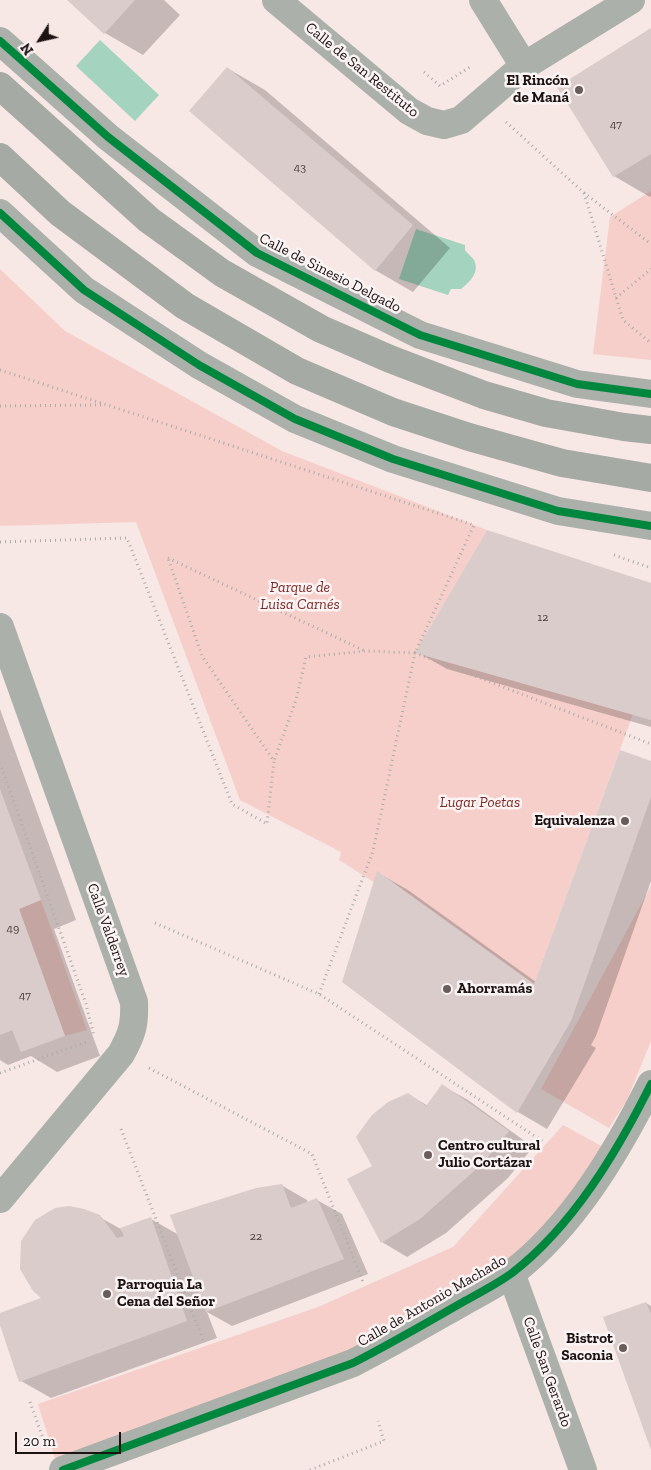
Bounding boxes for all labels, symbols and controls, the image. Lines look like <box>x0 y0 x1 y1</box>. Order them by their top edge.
north arrow <box>15 15 65 65</box>
street label: Calle de San Restituto <box>302 19 422 121</box>
text: N <box>17 40 37 58</box>
place label: El Rincón de Maná <box>506 72 569 107</box>
marker: El Rincón de Maná <box>573 84 585 96</box>
house number: 47 <box>610 118 622 132</box>
house number: 43 <box>294 161 306 175</box>
street label: Calle de Sinesio Delgado <box>256 229 404 317</box>
park label: Parque de Luisa Carnés <box>260 579 340 614</box>
house number: 12 <box>538 611 548 625</box>
park label: Lugar Poetas <box>440 794 520 812</box>
place label: Equivalenza <box>534 812 615 830</box>
marker: Equivalenza <box>619 815 631 827</box>
street label: Calle Valderrey <box>83 881 133 979</box>
house number: 49 <box>7 922 19 936</box>
place label: Ahorramás <box>457 980 532 998</box>
marker: Ahorramás <box>441 983 453 995</box>
house number: 47 <box>19 989 31 1003</box>
place label: Centro cultural Julio Cortázar <box>438 1137 540 1172</box>
marker: Centro cultural Julio Cortázar <box>422 1149 434 1161</box>
house number: 22 <box>250 1230 262 1244</box>
street label: Calle de Antonio Machado <box>355 1251 509 1351</box>
place label: Parroquia La Cena del Señor <box>117 1276 215 1311</box>
marker: Parroquia La Cena del Señor <box>101 1288 113 1300</box>
street label: Calle San Gerardo <box>519 1315 575 1429</box>
place label: Bistrot Saconia <box>561 1330 613 1365</box>
marker: Bistrot Saconia <box>617 1342 629 1354</box>
scale bar <box>18 1422 124 1454</box>
text: 20 m <box>23 1432 56 1450</box>

